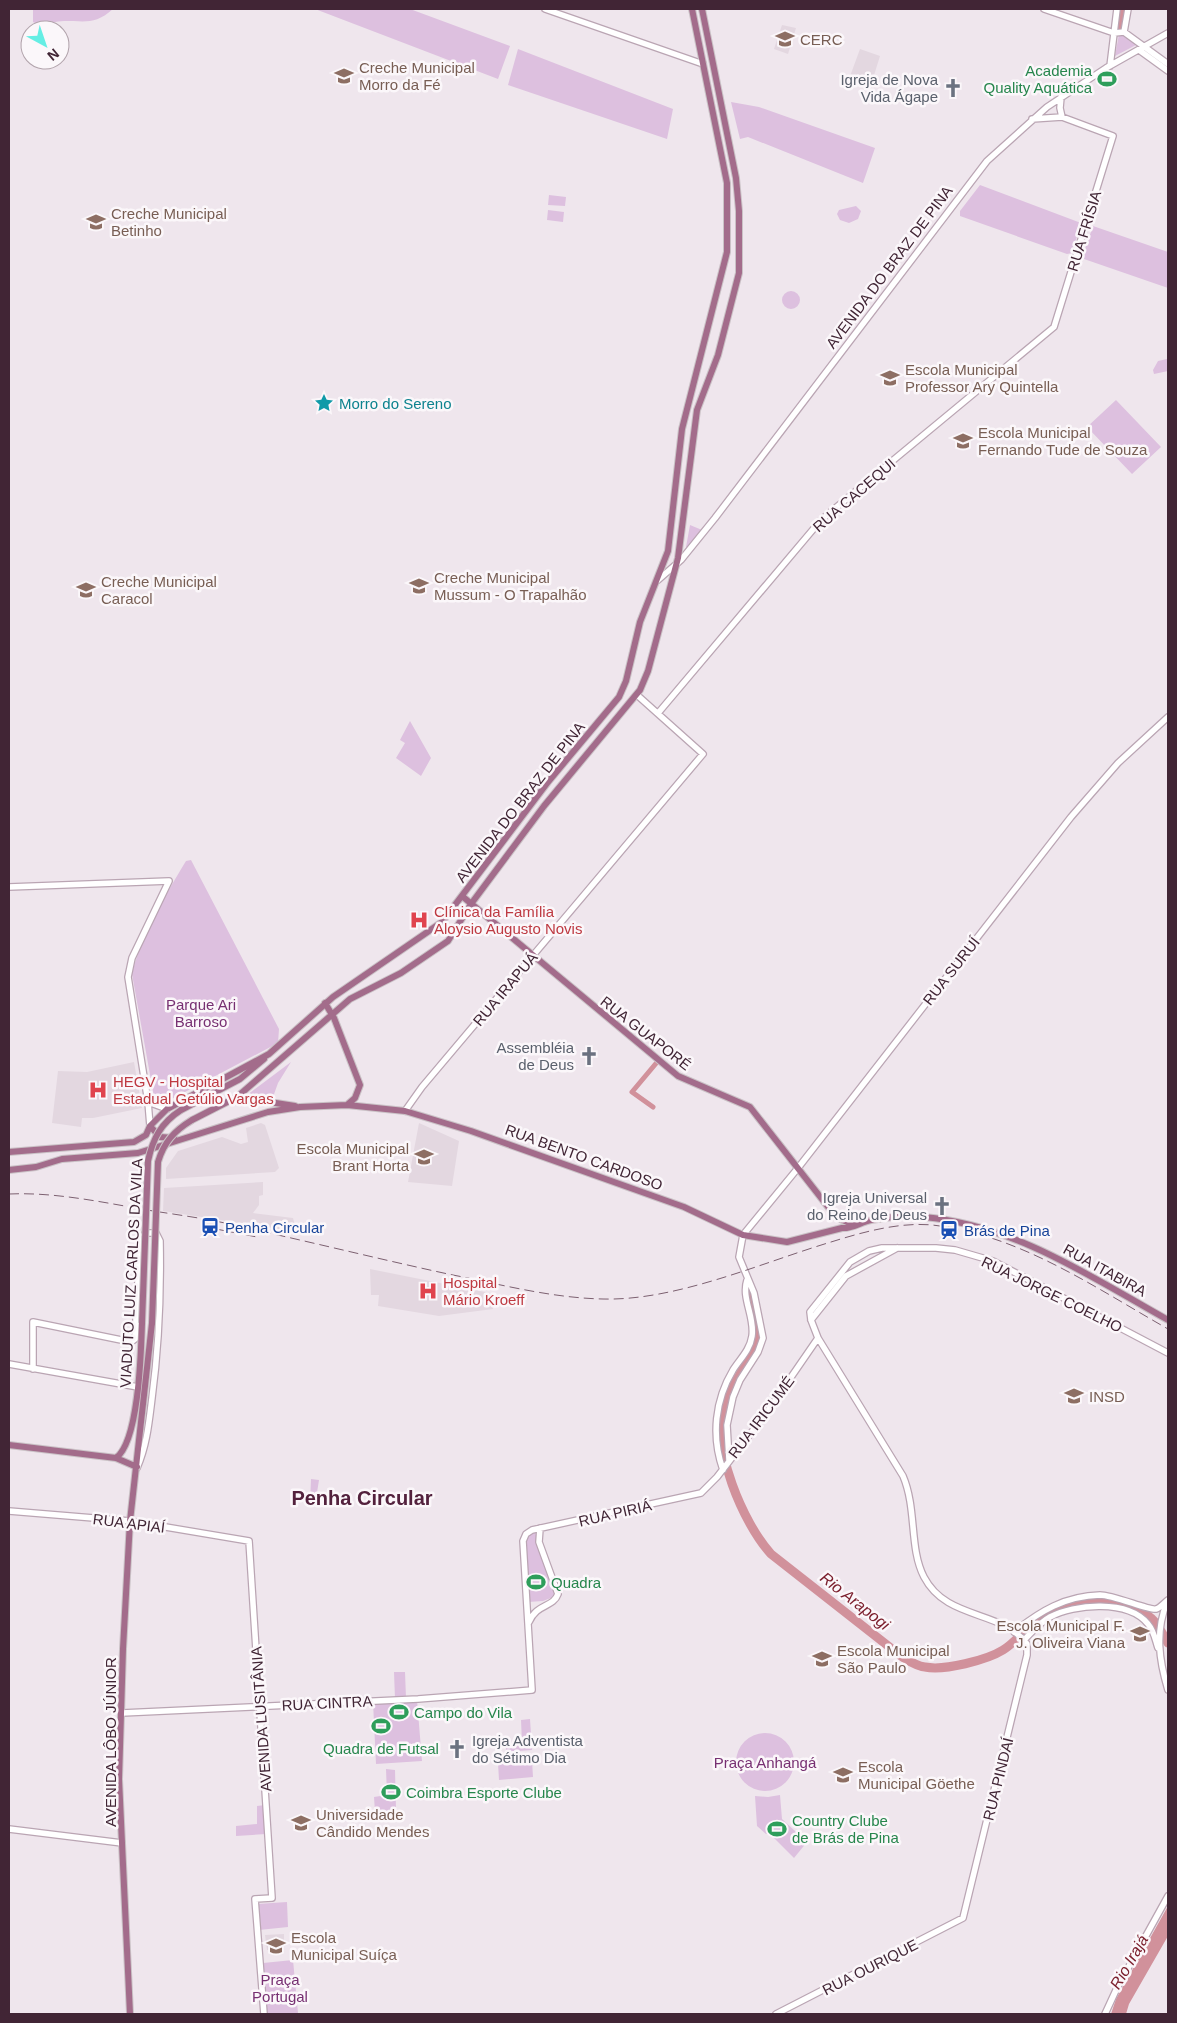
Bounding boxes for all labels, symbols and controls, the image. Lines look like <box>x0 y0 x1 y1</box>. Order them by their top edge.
north arrow <box>20 20 70 70</box>
school or university icon: CERC <box>774 28 796 50</box>
place label: CERC <box>800 31 843 48</box>
text: N <box>44 46 62 64</box>
place label: Creche Municipal Morro da Fé <box>359 59 475 93</box>
place label: Academia Quality Aquática <box>984 62 1093 96</box>
school or university icon: Creche Municipal Morro da Fé <box>333 65 355 87</box>
sports icon: Academia Quality Aquática <box>1096 68 1118 90</box>
place label: Igreja de Nova Vida Ágape <box>840 71 939 105</box>
church icon: Igreja de Nova Vida Ágape <box>942 77 964 99</box>
street label: AVENIDA DO BRAZ DE PINA <box>822 182 956 352</box>
street label: RUA FRÍSIA <box>1064 189 1104 273</box>
place label: Creche Municipal Betinho <box>111 205 227 239</box>
school or university icon: Creche Municipal Betinho <box>85 211 107 233</box>
place label: Escola Municipal Professor Ary Quintella <box>905 361 1059 395</box>
school or university icon: Escola Municipal Professor Ary Quintella <box>879 367 901 389</box>
place icon: Morro do Sereno <box>313 392 335 414</box>
place label: Morro do Sereno <box>339 395 452 412</box>
place label: Escola Municipal Fernando Tude de Souza <box>978 424 1148 458</box>
school or university icon: Escola Municipal Fernando Tude de Souza <box>952 430 974 452</box>
street label: RUA CACEQUI <box>809 455 899 535</box>
place label: Creche Municipal Mussum - O Trapalhão <box>434 569 587 603</box>
place label: Creche Municipal Caracol <box>101 573 217 607</box>
school or university icon: Creche Municipal Mussum - O Trapalhão <box>408 575 430 597</box>
school or university icon: Creche Municipal Caracol <box>75 579 97 601</box>
street label: AVENIDA DO BRAZ DE PINA <box>452 718 588 886</box>
place label: Clínica da Família Aloysio Augusto Novis <box>434 903 582 937</box>
hospital icon: Clínica da Família Aloysio Augusto Novis <box>408 909 430 931</box>
street label: RUA SURUÍ <box>919 933 983 1008</box>
street label: RUA IRAPUÁ <box>469 949 541 1029</box>
street label: RUA GUAPORÉ <box>597 992 695 1074</box>
park label: Parque Ari Barroso <box>166 996 236 1030</box>
place label: Assembléia de Deus <box>496 1039 575 1073</box>
church icon: Assembléia de Deus <box>578 1045 600 1067</box>
place label: HEGV - Hospital Estadual Getúlio Vargas <box>113 1073 274 1107</box>
hospital icon: HEGV - Hospital Estadual Getúlio Vargas <box>87 1079 109 1101</box>
street label: RUA BENTO CARDOSO <box>503 1121 665 1193</box>
place label: Escola Municipal Brant Horta <box>296 1140 410 1174</box>
school or university icon: Escola Municipal Brant Horta <box>413 1146 435 1168</box>
street label: VIADUTO LUIZ CARLOS DA VILA <box>116 1158 146 1388</box>
place label: Igreja Universal do Reino de Deus <box>807 1189 927 1223</box>
church icon: Igreja Universal do Reino de Deus <box>931 1195 953 1217</box>
station icon: Penha Circular <box>199 1216 221 1238</box>
place label: Penha Circular <box>225 1219 324 1236</box>
station icon: Brás de Pina <box>938 1219 960 1241</box>
place label: Brás de Pina <box>964 1222 1051 1239</box>
street label: RUA ITABIRA <box>1061 1240 1149 1300</box>
street label: RUA JORGE COELHO <box>979 1253 1125 1335</box>
place label: Hospital Mário Kroeff <box>443 1274 525 1308</box>
hospital icon: Hospital Mário Kroeff <box>417 1280 439 1302</box>
street label: RUA IRICUMÉ <box>725 1373 797 1461</box>
school or university icon: INSD <box>1063 1385 1085 1407</box>
place label: INSD <box>1089 1388 1125 1405</box>
district label: Penha Circular <box>291 1487 433 1509</box>
street label: RUA PIRIÁ <box>577 1496 653 1530</box>
street label: RUA APIAÍ <box>92 1510 167 1536</box>
water label: Rio Arapogi <box>817 1569 893 1634</box>
sports icon: Quadra <box>525 1571 547 1593</box>
place label: Quadra <box>551 1574 602 1591</box>
place label: Escola Municipal F. J. Oliveira Viana <box>997 1617 1126 1651</box>
school or university icon: Escola Municipal F. J. Oliveira Viana <box>1129 1623 1151 1645</box>
place label: Escola Municipal São Paulo <box>837 1642 950 1676</box>
street label: AVENIDA LUSITÂNIA <box>247 1646 275 1792</box>
school or university icon: Escola Municipal São Paulo <box>811 1648 833 1670</box>
street label: AVENIDA LÔBO JÚNIOR <box>102 1657 119 1827</box>
street label: RUA CINTRA <box>281 1692 373 1714</box>
sports icon: Campo do Vila <box>388 1701 410 1723</box>
place label: Campo do Vila <box>414 1704 513 1721</box>
sports icon: Quadra de Futsal <box>370 1715 392 1737</box>
place label: Igreja Adventista do Sétimo Dia <box>472 1732 584 1766</box>
street label: RUA PINDAÍ <box>979 1735 1017 1822</box>
church icon: Igreja Adventista do Sétimo Dia <box>446 1738 468 1760</box>
place label: Quadra de Futsal <box>323 1740 439 1757</box>
park label: Praça Anhangá <box>714 1754 817 1771</box>
place label: Escola Municipal Göethe <box>858 1758 975 1792</box>
school or university icon: Escola Municipal Göethe <box>832 1764 854 1786</box>
sports icon: Coimbra Esporte Clube <box>380 1781 402 1803</box>
place label: Coimbra Esporte Clube <box>406 1784 562 1801</box>
place label: Universidade Cândido Mendes <box>316 1806 429 1840</box>
school or university icon: Universidade Cândido Mendes <box>290 1812 312 1834</box>
place label: Country Clube de Brás de Pina <box>792 1812 899 1846</box>
sports icon: Country Clube de Brás de Pina <box>766 1818 788 1840</box>
place label: Escola Municipal Suíça <box>291 1929 398 1963</box>
water label: Rio Irajá <box>1107 1932 1151 1992</box>
school or university icon: Escola Municipal Suíça <box>265 1935 287 1957</box>
street label: RUA OURIQUE <box>819 1936 921 1998</box>
park label: Praça Portugal <box>252 1971 308 2005</box>

